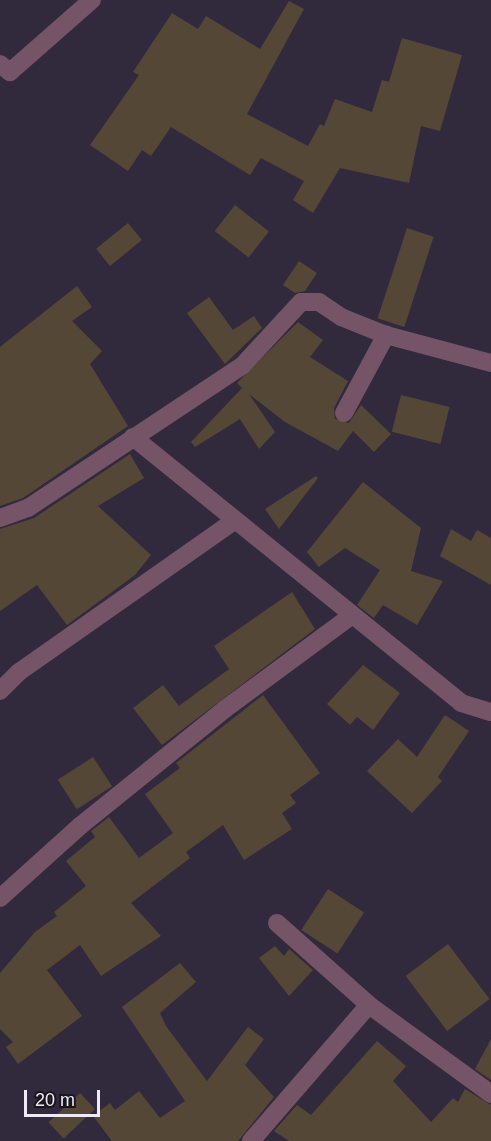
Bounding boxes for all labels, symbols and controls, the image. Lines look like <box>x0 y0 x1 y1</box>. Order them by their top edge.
scale bar <box>27 1078 104 1116</box>
text: 20 m <box>35 1090 75 1110</box>

